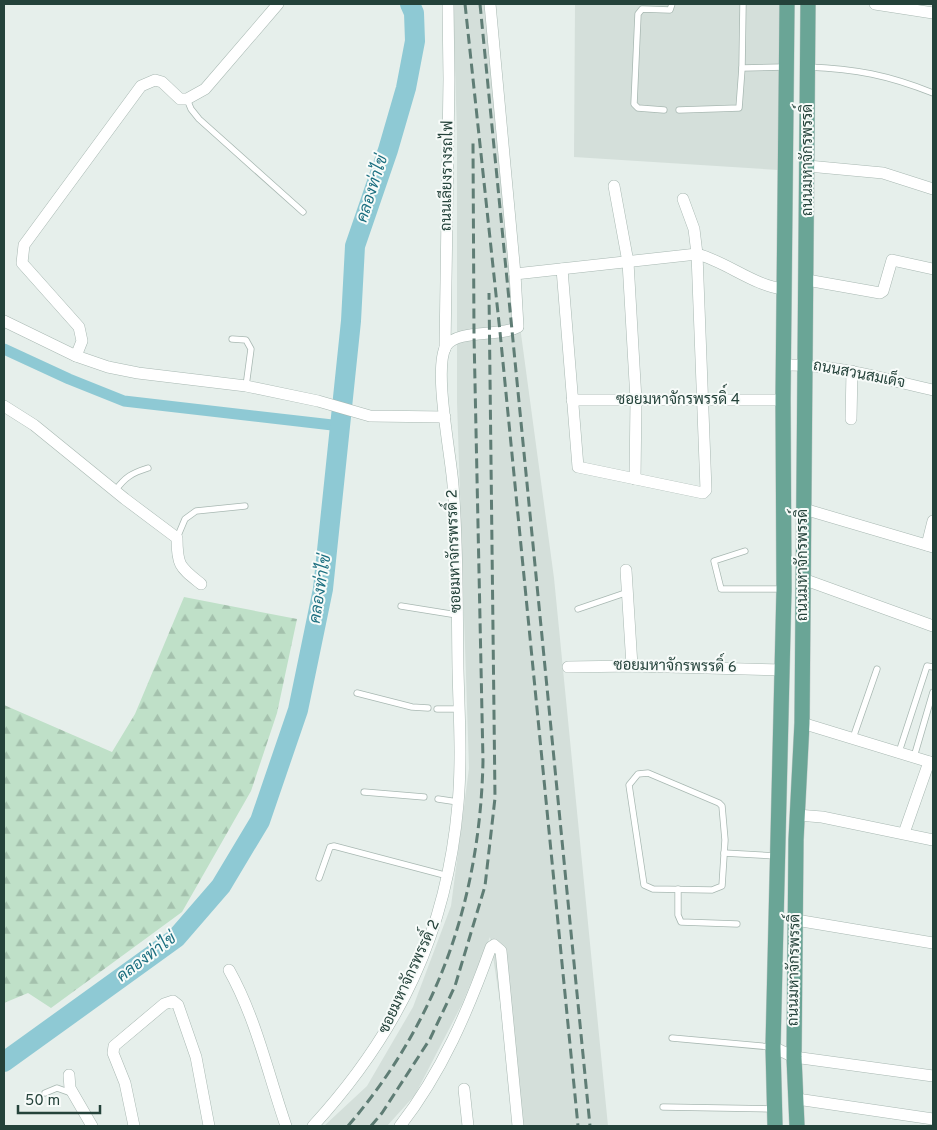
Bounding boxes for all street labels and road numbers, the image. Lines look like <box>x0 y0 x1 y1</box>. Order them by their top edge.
street label: ถนนมหาจักรพรรดิ์ <box>791 104 818 216</box>
street label: ถนนเลียงรางรถไฟ <box>436 121 458 231</box>
street label: ถนนสวนสมเด็จ <box>811 354 907 393</box>
street label: ซอยมหาจักรพรรดิ์ 4 <box>616 383 740 410</box>
street label: ซอยมหาจักรพรรดิ์ 2 <box>436 489 467 613</box>
street label: ถนนมหาจักรพรรดิ์ <box>786 509 813 621</box>
street label: ซอยมหาจักรพรรดิ์ 6 <box>613 649 737 678</box>
street label: ซอยมหาจักรพรรดิ์ 2 <box>369 914 445 1037</box>
street label: ถนนมหาจักรพรรดิ์ <box>777 914 805 1026</box>

